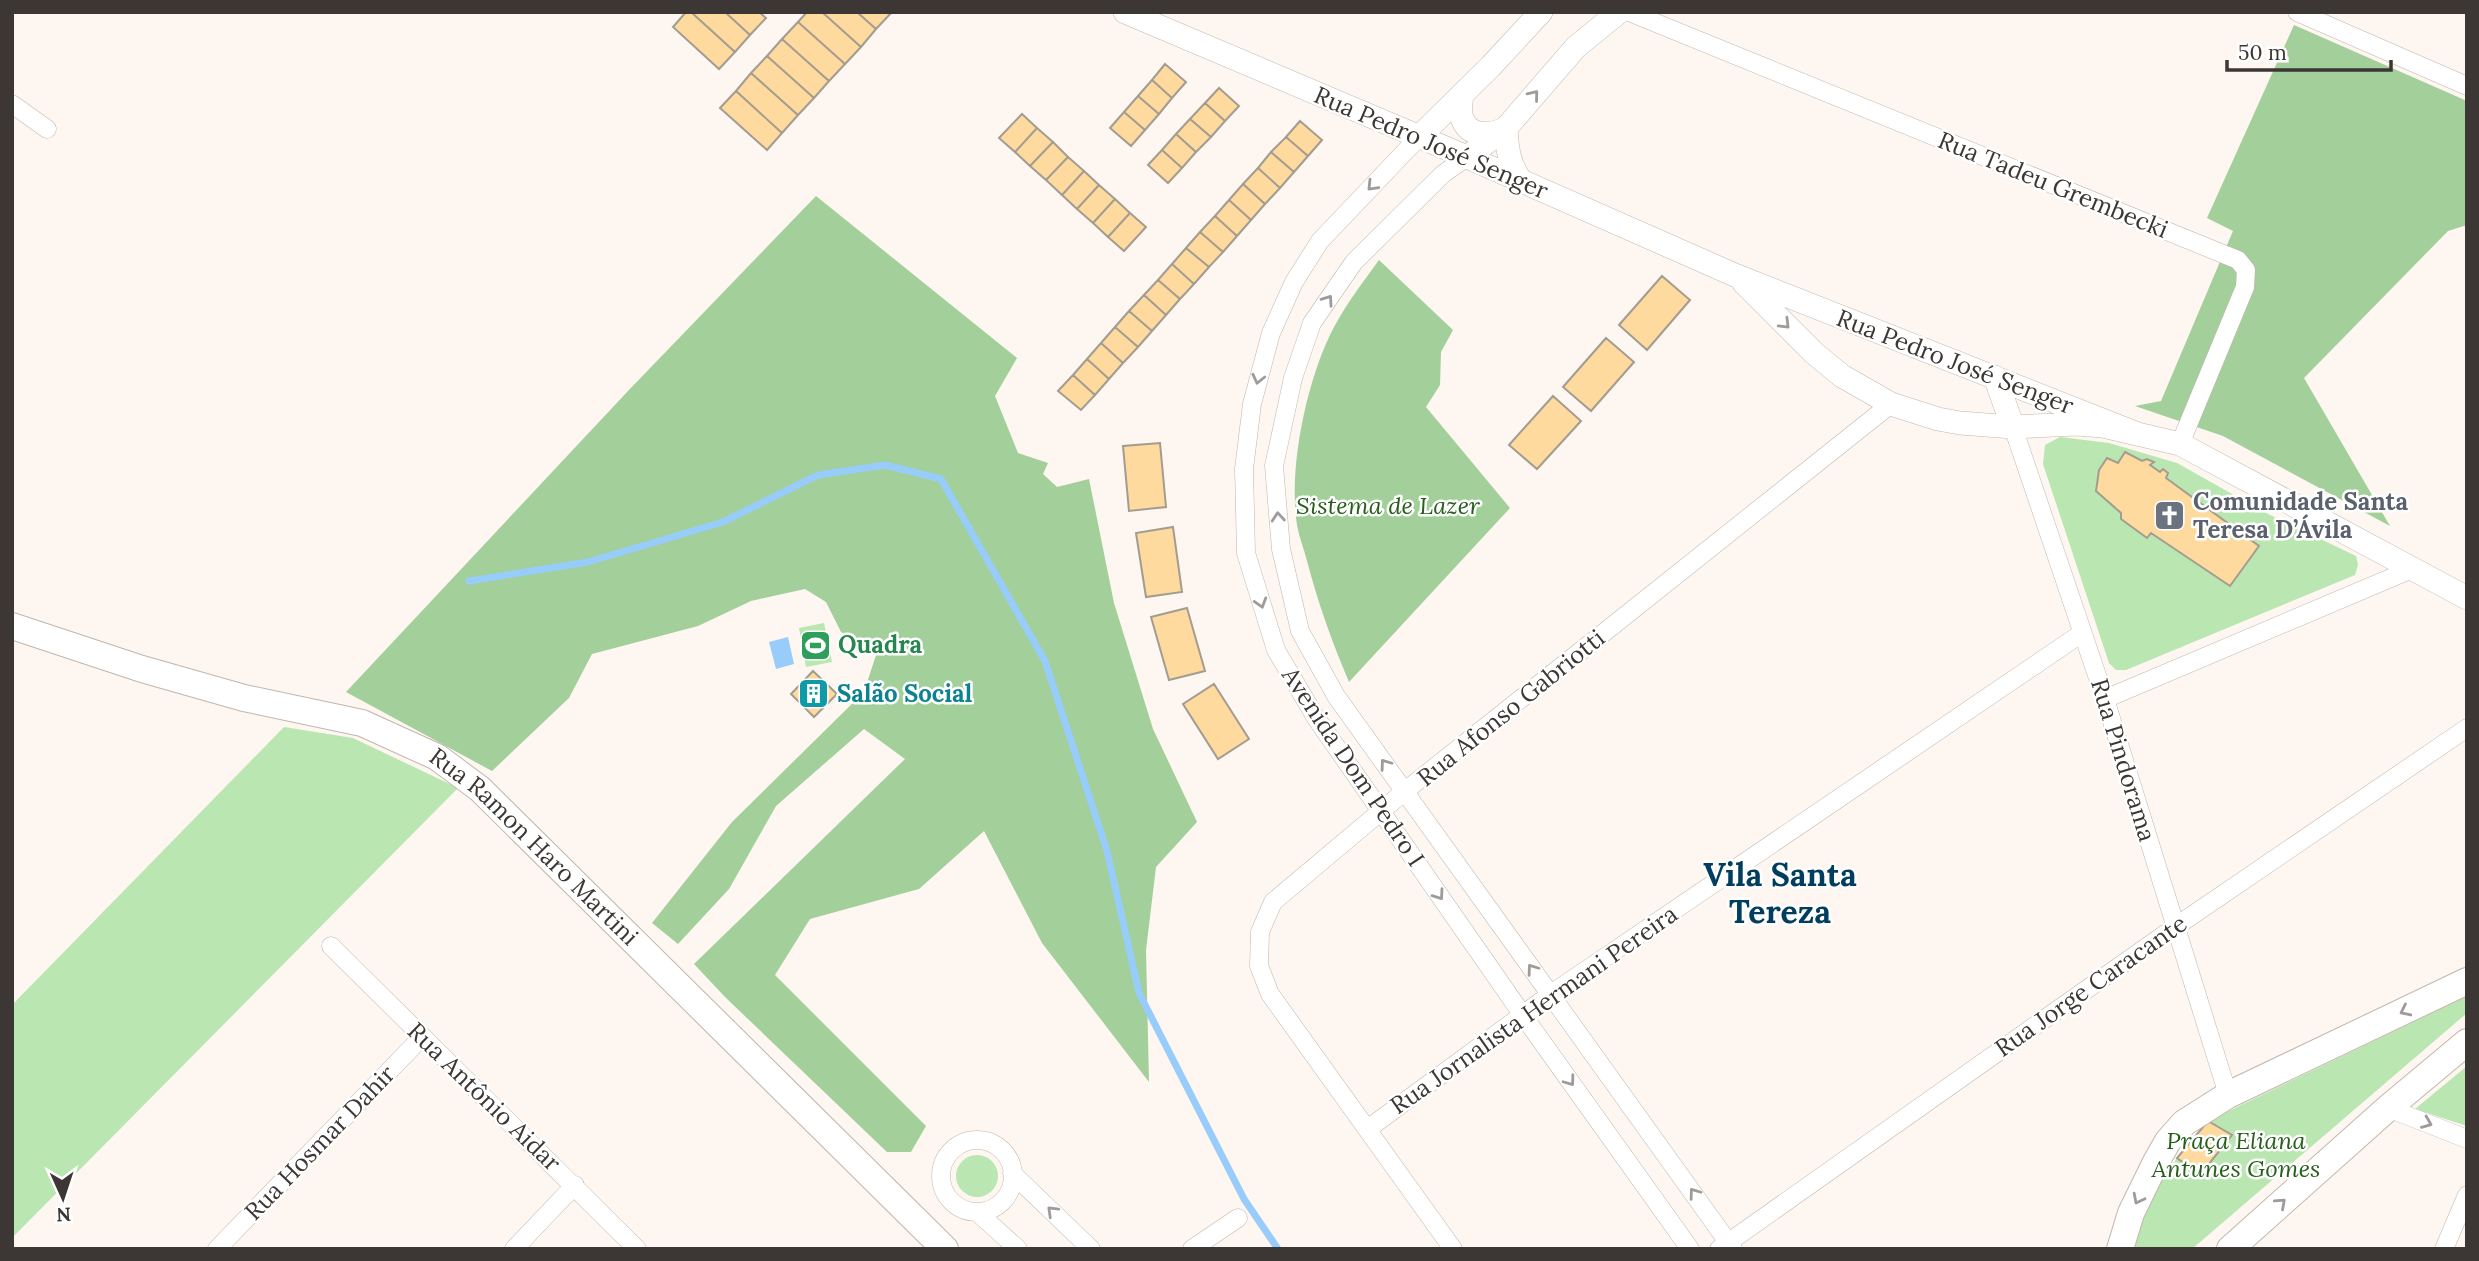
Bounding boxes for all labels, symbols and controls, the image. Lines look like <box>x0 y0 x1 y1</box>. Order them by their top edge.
scale bar <box>2227 28 2392 72</box>
text: 50 m <box>2238 39 2287 66</box>
street label: Rua Pedro José Senger <box>1309 79 1553 206</box>
one-way arrow <box>1526 90 1539 102</box>
street label: Rua Tadeu Grembecki <box>1934 124 2173 245</box>
one-way arrow <box>1367 178 1380 191</box>
one-way arrow <box>1320 295 1332 308</box>
street label: Rua Pedro José Senger <box>1832 302 2079 421</box>
one-way arrow <box>1777 316 1790 329</box>
one-way arrow <box>1252 373 1267 385</box>
place label: Comunidade Santa Teresa D’Ávila <box>2193 486 2408 545</box>
park label: Sistema de Lazer <box>1296 490 1480 521</box>
church icon: Comunidade Santa Teresa D’Ávila <box>2153 499 2187 533</box>
one-way arrow <box>1271 511 1286 522</box>
one-way arrow <box>1253 596 1268 608</box>
street label: Rua Afonso Gabriotti <box>1411 622 1611 793</box>
sports icon: Quadra <box>798 628 832 662</box>
place label: Quadra <box>838 629 923 660</box>
street label: Avenida Dom Pedro I <box>1275 660 1432 872</box>
street label: Rua Pindorama <box>2084 675 2163 845</box>
building icon: Salão Social <box>797 677 831 711</box>
place label: Salão Social <box>837 678 972 709</box>
street label: Rua Ramon Haro Martini <box>423 741 645 952</box>
one-way arrow <box>1381 759 1394 772</box>
district label: Vila Santa Tereza <box>1703 854 1857 932</box>
one-way arrow <box>1431 887 1444 900</box>
street label: Rua Jornalista Hermani Pereira <box>1384 898 1683 1121</box>
street label: Rua Jorge Caracante <box>1989 908 2193 1063</box>
one-way arrow <box>1528 964 1541 976</box>
one-way arrow <box>2400 1003 2412 1017</box>
street label: Rua Antônio Aidar <box>401 1016 568 1178</box>
street label: Rua Hosmar Dahir <box>238 1058 402 1227</box>
one-way arrow <box>1561 1073 1574 1086</box>
one-way arrow <box>2421 1115 2433 1129</box>
park label: Praça Eliana Antunes Gomes <box>2151 1125 2320 1184</box>
north arrow <box>28 1163 98 1233</box>
one-way arrow <box>1689 1188 1702 1201</box>
one-way arrow <box>2132 1192 2146 1204</box>
one-way arrow <box>2273 1199 2286 1211</box>
text: N <box>56 1203 72 1227</box>
one-way arrow <box>1047 1206 1060 1219</box>

